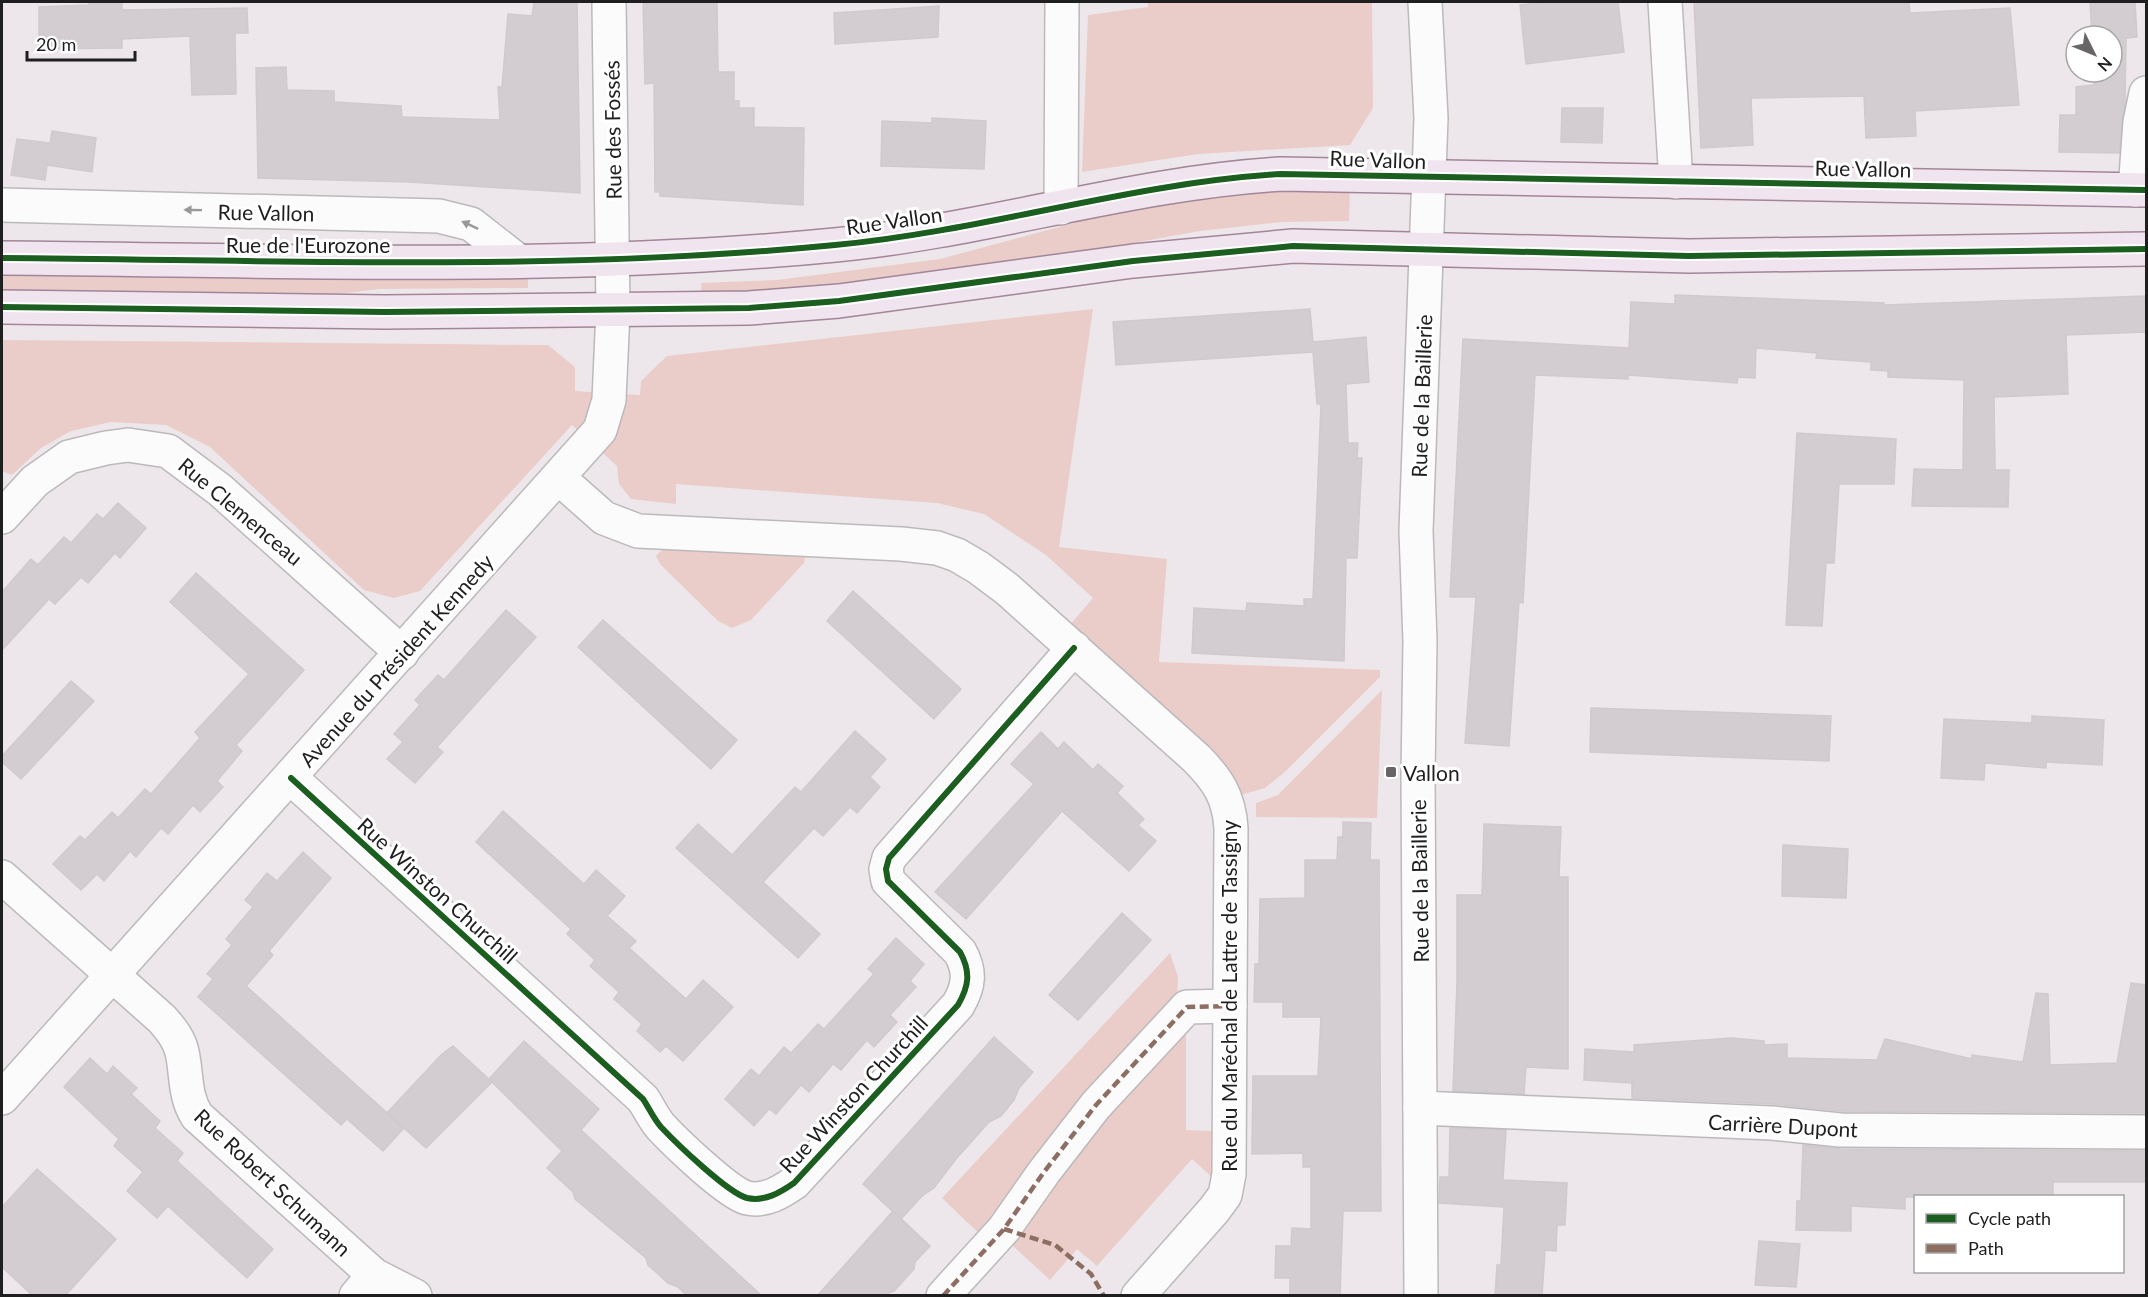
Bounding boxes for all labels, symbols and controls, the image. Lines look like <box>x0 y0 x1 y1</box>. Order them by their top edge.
scale bar <box>27 24 135 62</box>
north arrow <box>2064 24 2124 84</box>
text: 20 m <box>36 33 76 55</box>
text: N <box>2094 54 2116 76</box>
street label: Rue des Fossés <box>598 60 626 200</box>
street label: Rue Vallon <box>1329 145 1427 173</box>
street label: Rue Vallon <box>1814 155 1912 181</box>
street label: Rue Vallon <box>217 199 315 225</box>
street label: Rue Vallon <box>844 201 944 239</box>
one-way arrow <box>183 206 202 215</box>
one-way arrow <box>462 221 479 230</box>
street label: Rue de l'Eurozone <box>226 232 390 257</box>
street label: Rue de la Baillerie <box>1406 314 1436 478</box>
street label: Rue Clemenceau <box>174 452 308 570</box>
street label: Avenue du Président Kennedy <box>294 549 498 771</box>
place label: Vallon <box>1403 760 1460 785</box>
marker: Vallon <box>1384 765 1398 779</box>
street label: Rue de la Baillerie <box>1405 799 1433 963</box>
street label: Rue Winston Churchill <box>353 812 523 968</box>
street label: Rue du Maréchal de Lattre de Tassigny <box>1216 820 1241 1172</box>
street label: Rue Winston Churchill <box>774 1010 932 1178</box>
street label: Rue Robert Schumann <box>190 1103 356 1261</box>
street label: Carrière Dupont <box>1708 1109 1859 1141</box>
legend <box>1914 1195 2124 1273</box>
text: Cycle path <box>1968 1207 2051 1229</box>
text: Path <box>1968 1237 2004 1259</box>

